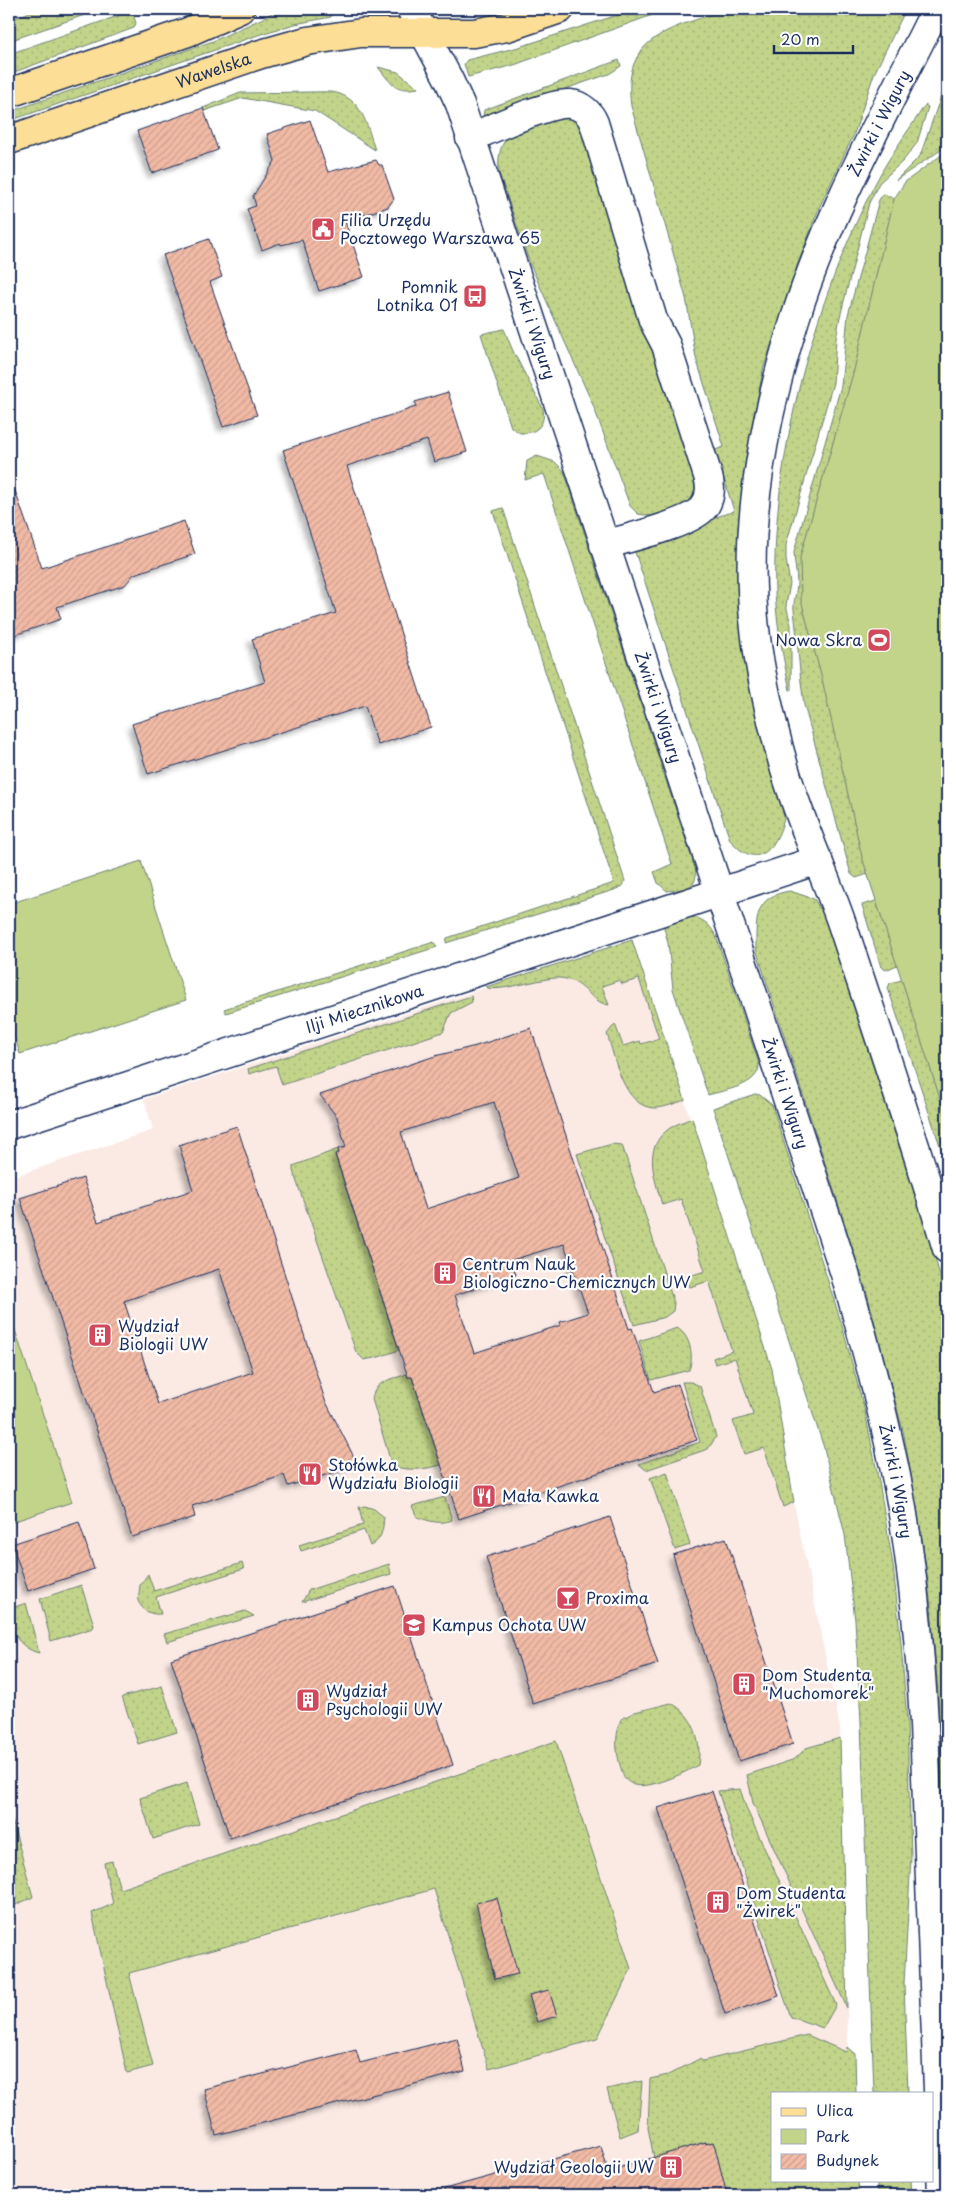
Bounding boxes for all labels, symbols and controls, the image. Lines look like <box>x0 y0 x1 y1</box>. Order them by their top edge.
scale bar <box>774 22 852 54</box>
text: 20 m <box>781 27 820 50</box>
street label: Wawelska <box>172 45 254 93</box>
street label: Żwirki i Wigury <box>841 65 915 180</box>
place label: Filia Urzędu Pocztowego Warszawa 65 <box>340 207 540 249</box>
public building icon: Filia Urzędu Pocztowego Warszawa 65 <box>310 216 336 242</box>
street label: Żwirki i Wigury <box>504 264 563 382</box>
place label: Pomnik Lotnika 01 <box>376 274 458 316</box>
bus stop icon: Pomnik Lotnika 01 <box>462 283 488 309</box>
place label: Nowa Skra <box>775 627 862 651</box>
sports icon: Nowa Skra <box>866 627 892 653</box>
street label: Żwirki i Wigury <box>630 648 689 766</box>
street label: Ilji Miecznikowa <box>302 977 426 1038</box>
street label: Żwirki i Wigury <box>757 1033 816 1152</box>
place label: Centrum Nauk Biologiczno-Chemicznych UW <box>462 1251 691 1293</box>
building icon: Centrum Nauk Biologiczno-Chemicznych UW <box>432 1260 458 1286</box>
place label: Wydział Biologii UW <box>118 1313 208 1355</box>
building icon: Wydział Biologii UW <box>87 1322 113 1348</box>
street label: Żwirki i Wigury <box>874 1421 920 1540</box>
place label: Stołówka Wydziału Biologii <box>328 1452 459 1494</box>
restaurant icon: Stołówka Wydziału Biologii <box>297 1461 323 1487</box>
restaurant icon: Mała Kawka <box>471 1483 497 1509</box>
place label: Mała Kawka <box>502 1483 599 1507</box>
bar icon: Proxima <box>555 1585 581 1611</box>
place label: Proxima <box>586 1585 649 1609</box>
school or university icon: Kampus Ochota UW <box>401 1612 427 1638</box>
place label: Kampus Ochota UW <box>432 1612 587 1636</box>
place label: Dom Studenta "Muchomorek" <box>762 1662 874 1704</box>
building icon: Dom Studenta "Muchomorek" <box>731 1671 757 1697</box>
place label: Wydział Psychologii UW <box>326 1678 442 1720</box>
building icon: Wydział Psychologii UW <box>295 1687 321 1713</box>
place label: Dom Studenta "Żwirek" <box>736 1880 846 1922</box>
building icon: Dom Studenta "Żwirek" <box>705 1889 731 1915</box>
legend <box>771 2092 934 2182</box>
text: Ulica <box>816 2098 854 2121</box>
text: Park <box>816 2124 850 2147</box>
text: Budynek <box>816 2148 879 2171</box>
place label: Wydział Geologii UW <box>494 2154 655 2178</box>
building icon: Wydział Geologii UW <box>658 2154 684 2180</box>

